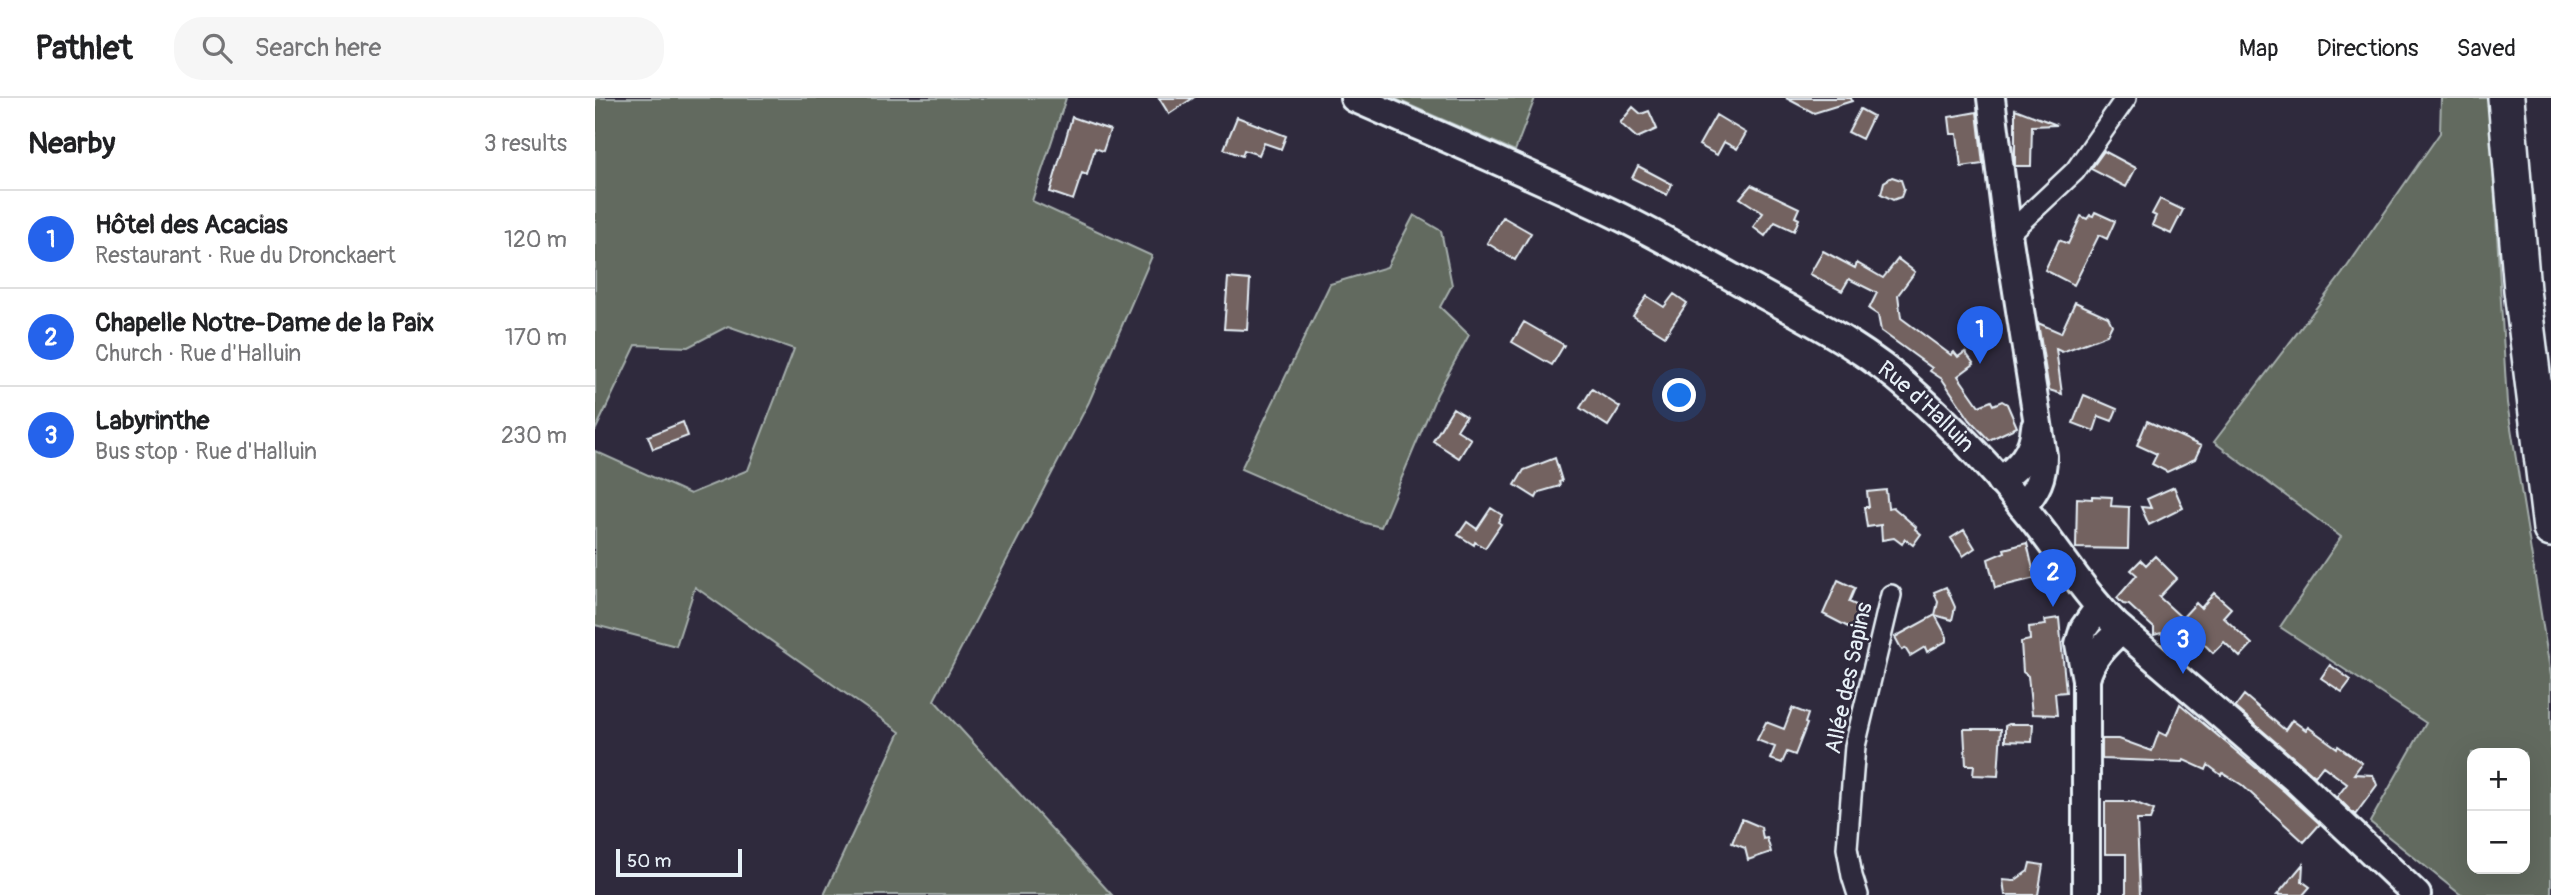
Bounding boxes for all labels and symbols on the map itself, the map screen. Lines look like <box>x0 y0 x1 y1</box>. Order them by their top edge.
pin: 1 <box>1957 306 2003 364</box>
street label: Rue d'Halluin <box>1872 354 1981 458</box>
your location <box>1662 378 1696 412</box>
pin: 2 <box>2030 549 2076 607</box>
street label: Allée des Sapins <box>1818 600 1879 757</box>
pin: 3 <box>2160 616 2206 674</box>
scale bar <box>616 846 742 878</box>

